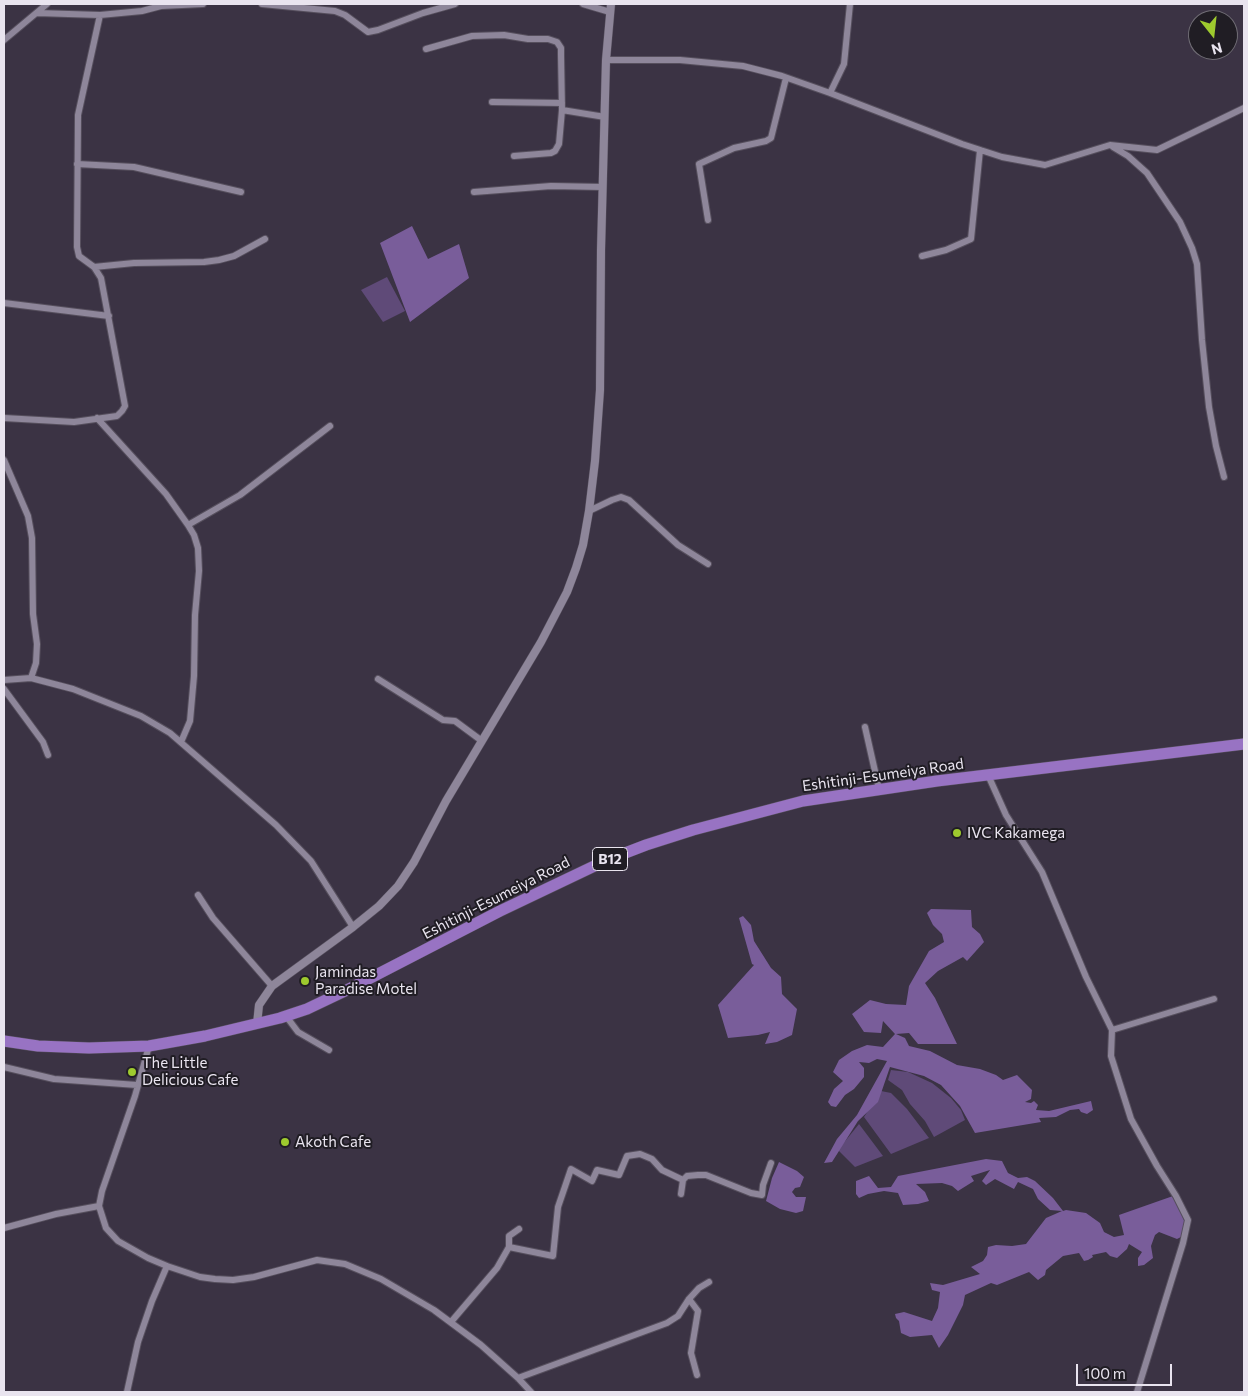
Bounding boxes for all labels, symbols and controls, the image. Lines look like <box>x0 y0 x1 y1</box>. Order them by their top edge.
north arrow <box>1188 10 1238 60</box>
text: N <box>1210 39 1224 59</box>
street label: Eshitinji-Esumeiya Road <box>801 755 965 795</box>
place label: IVC Kakamega <box>967 824 1065 842</box>
marker: IVC Kakamega <box>951 827 963 839</box>
road number: B12 <box>592 848 628 871</box>
street label: Eshitinji-Esumeiya Road <box>419 853 573 943</box>
place label: Jamindas Paradise Motel <box>315 963 417 998</box>
marker: Jamindas Paradise Motel <box>299 975 311 987</box>
place label: The Little Delicious Cafe <box>142 1054 239 1089</box>
marker: The Little Delicious Cafe <box>126 1066 138 1078</box>
place label: Akoth Cafe <box>295 1133 371 1151</box>
marker: Akoth Cafe <box>279 1136 291 1148</box>
scale bar <box>1078 1354 1174 1386</box>
text: 100 m <box>1084 1364 1126 1382</box>

